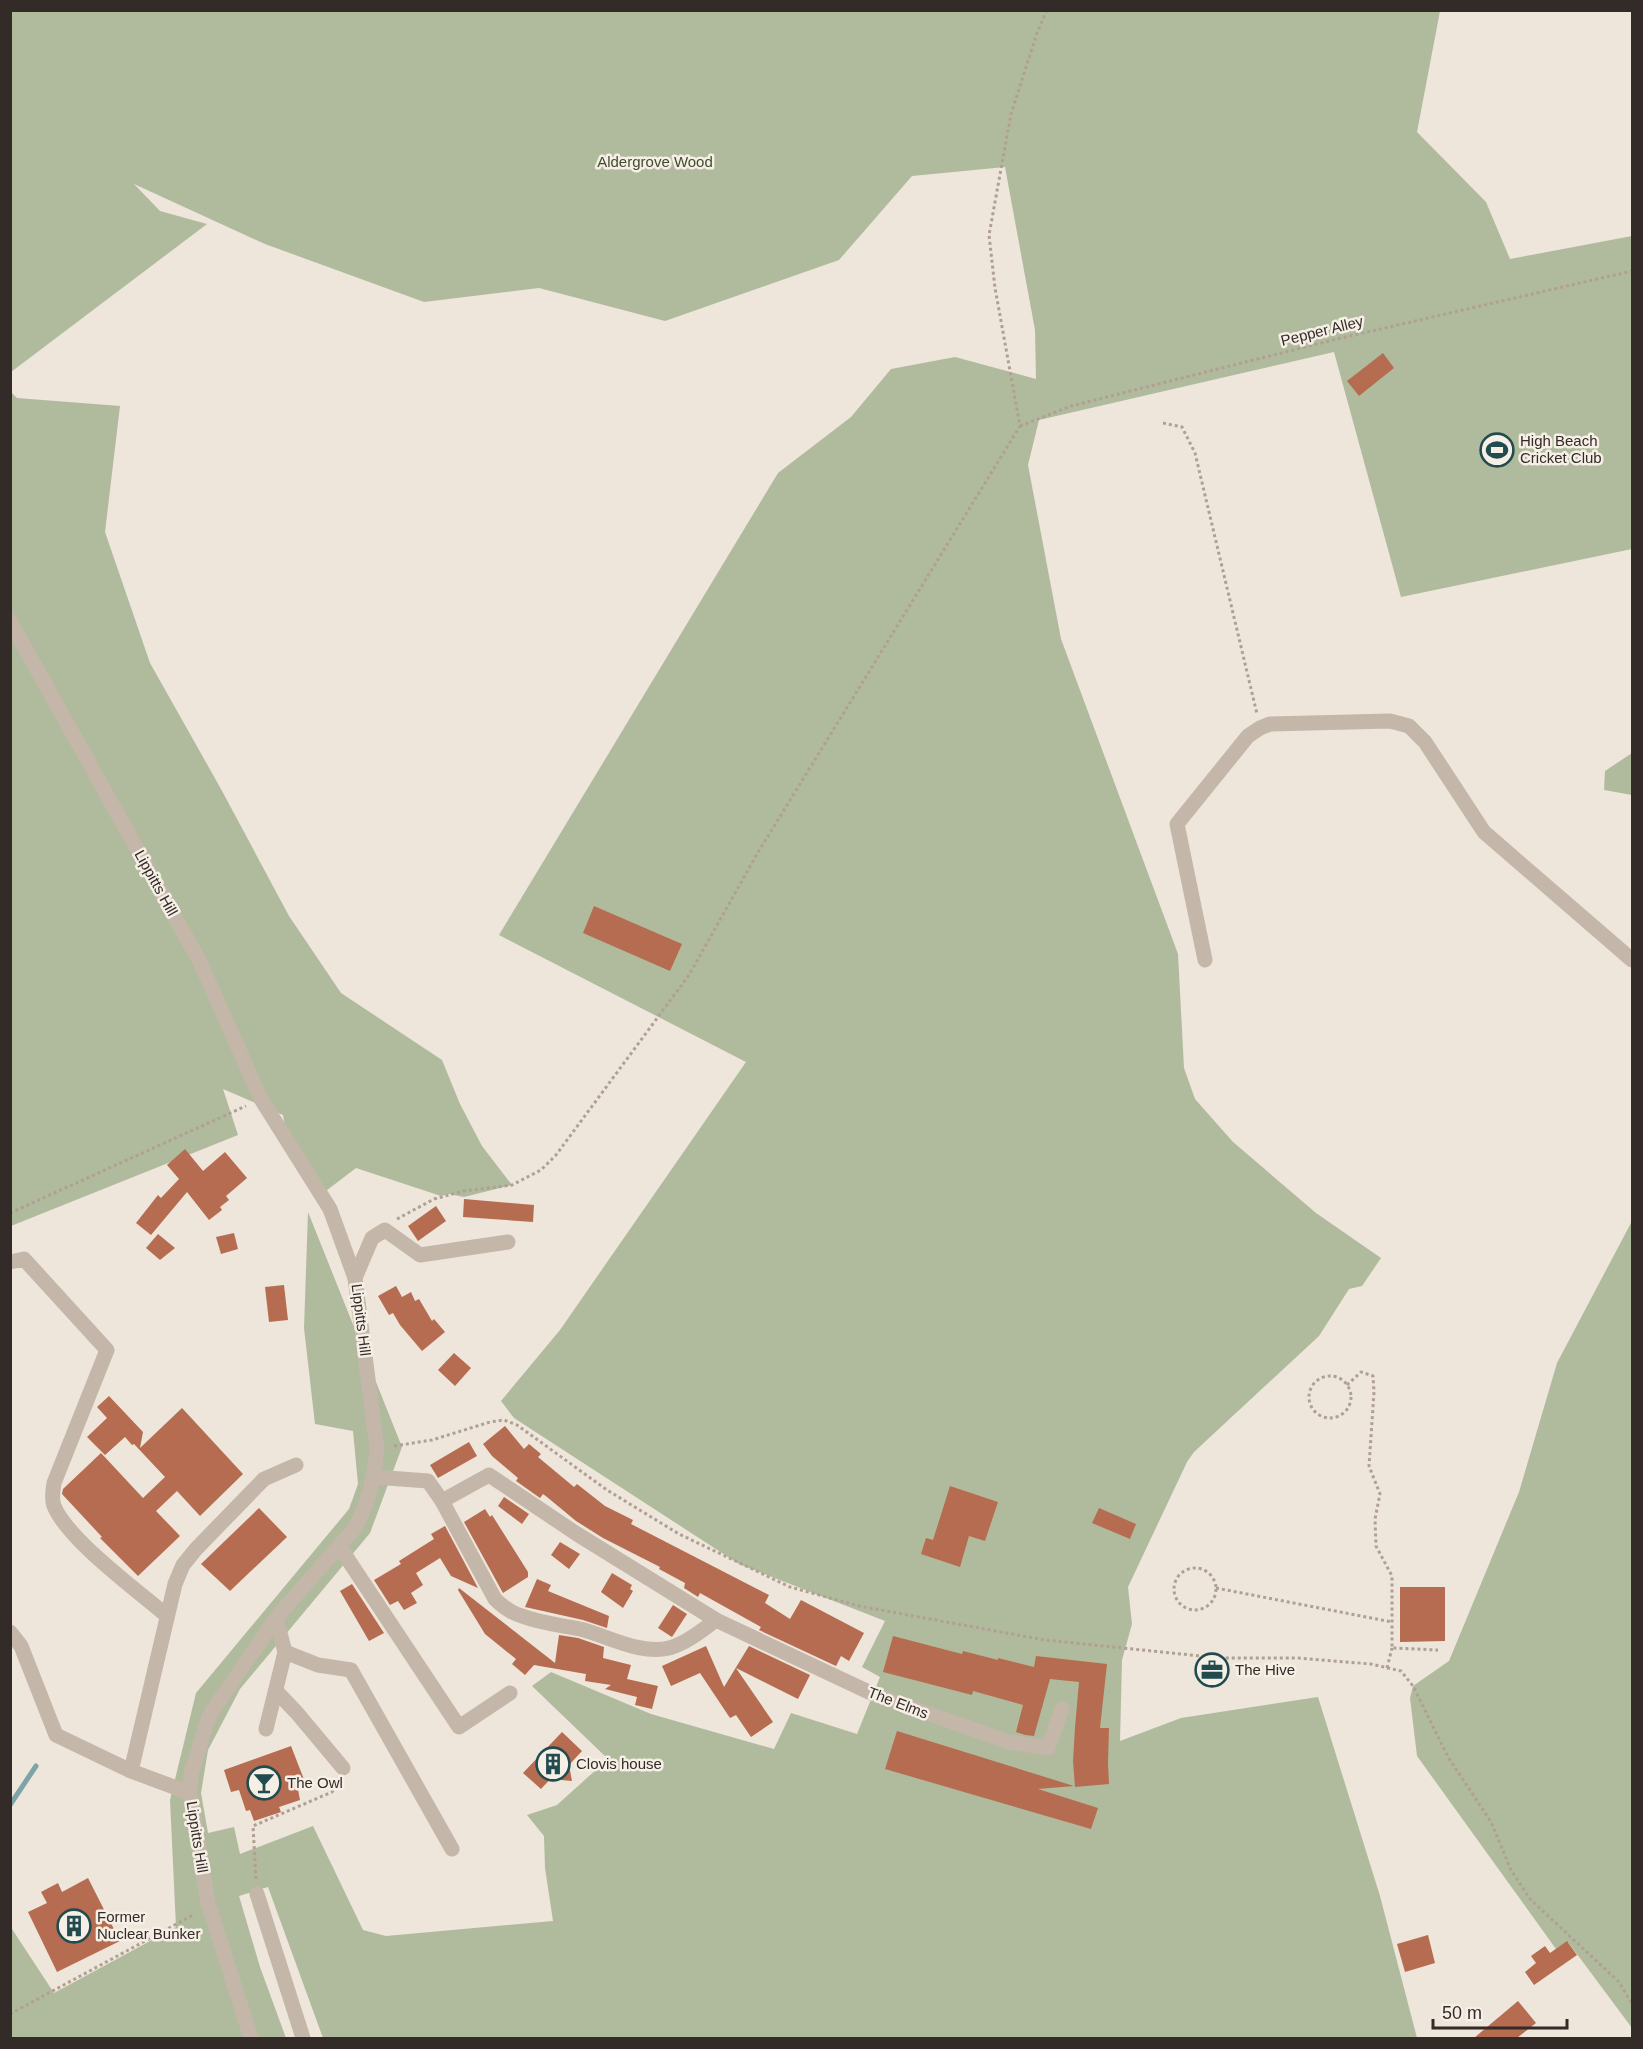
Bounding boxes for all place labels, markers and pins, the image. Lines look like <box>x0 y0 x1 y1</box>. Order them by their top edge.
sports icon: High Beach Cricket Club <box>1479 432 1515 468</box>
place label: High Beach Cricket Club <box>1520 432 1602 466</box>
office icon: The Hive <box>1194 1652 1230 1688</box>
place label: The Hive <box>1235 1661 1295 1678</box>
building icon: Clovis house <box>535 1746 571 1782</box>
place label: Clovis house <box>576 1755 662 1772</box>
bar icon: The Owl <box>246 1765 282 1801</box>
place label: The Owl <box>287 1774 343 1791</box>
building icon: Former Nuclear Bunker <box>56 1908 92 1944</box>
place label: Former Nuclear Bunker <box>97 1908 200 1942</box>

